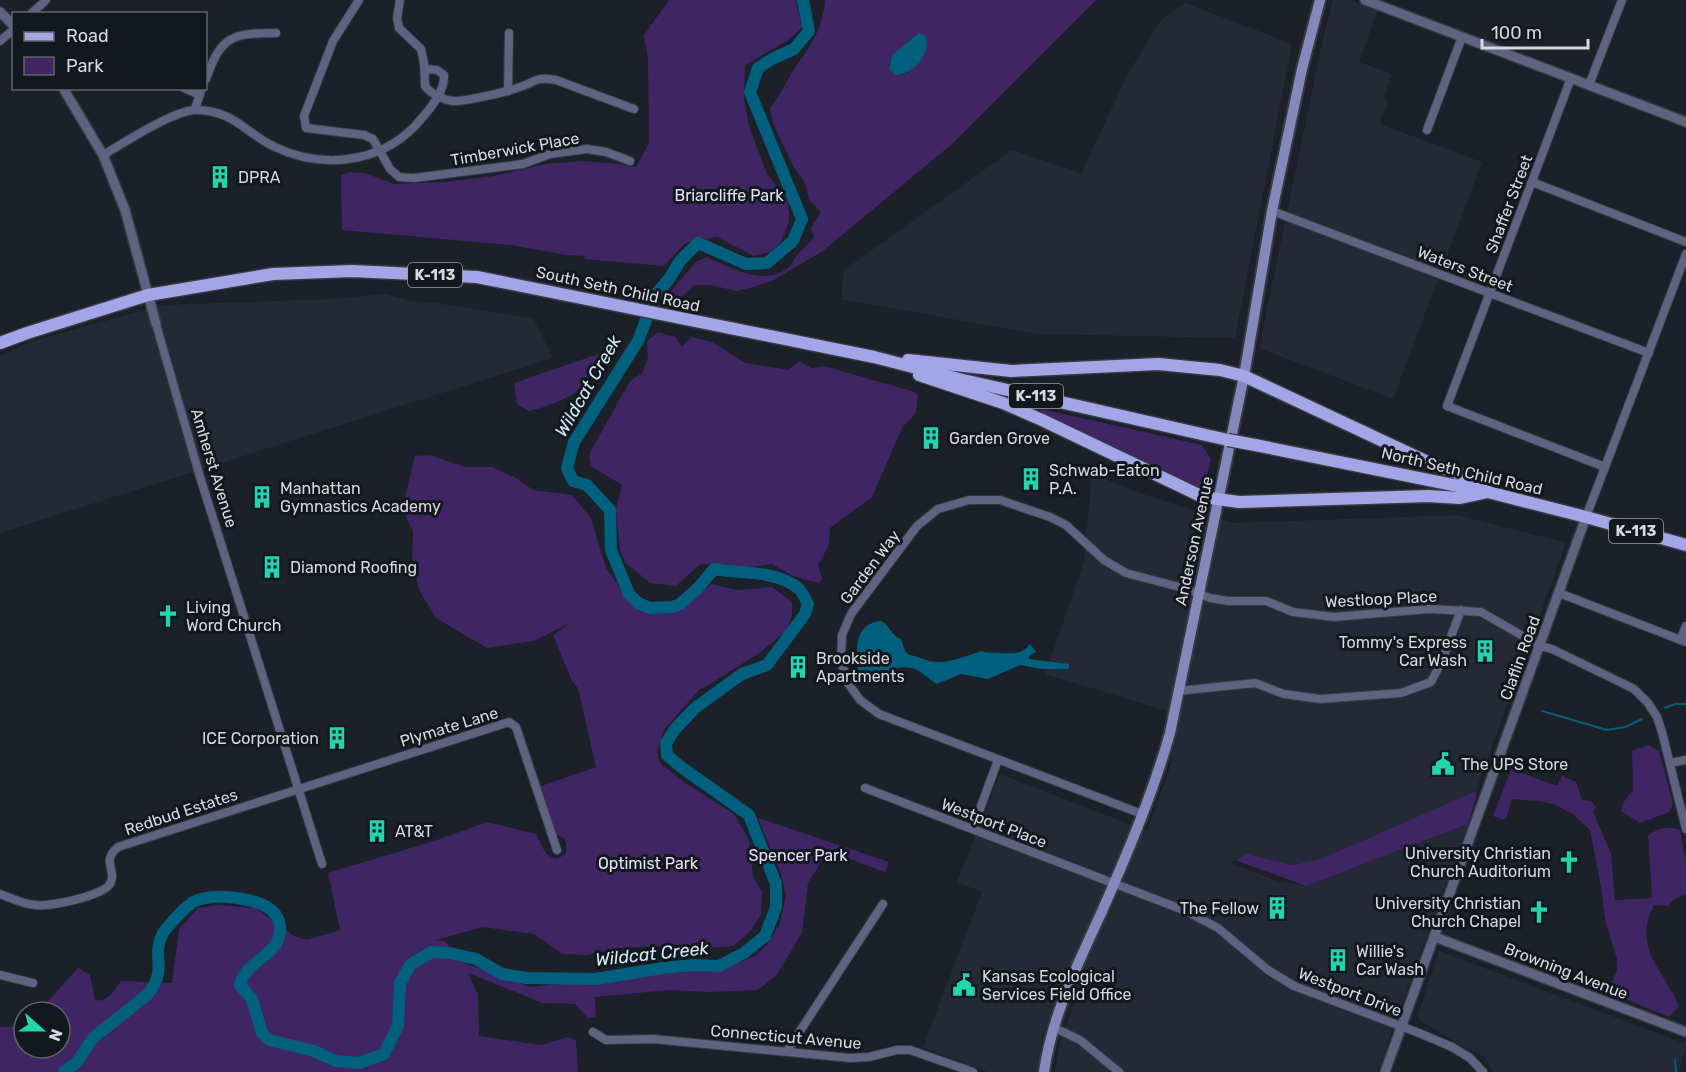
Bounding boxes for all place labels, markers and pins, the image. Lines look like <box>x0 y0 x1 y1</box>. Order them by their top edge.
building icon: DPRA <box>207 164 233 190</box>
place label: DPRA <box>238 168 281 187</box>
building icon: Garden Grove <box>918 425 944 451</box>
place label: Garden Grove <box>949 429 1050 448</box>
place label: Schwab-Eaton P.A. <box>1049 461 1160 498</box>
building icon: Schwab-Eaton P.A. <box>1018 466 1044 492</box>
place label: Manhattan Gymnastics Academy <box>280 479 441 516</box>
building icon: Manhattan Gymnastics Academy <box>249 484 275 510</box>
building icon: Diamond Roofing <box>259 554 285 580</box>
place label: Diamond Roofing <box>290 558 417 577</box>
place label: Living Word Church <box>186 598 282 635</box>
church icon: Living Word Church <box>155 603 181 629</box>
place label: Tommy's Express Car Wash <box>1339 633 1467 670</box>
building icon: Tommy's Express Car Wash <box>1472 638 1498 664</box>
place label: Brookside Apartments <box>816 649 905 686</box>
building icon: Brookside Apartments <box>785 654 811 680</box>
building icon: ICE Corporation <box>324 725 350 751</box>
place label: ICE Corporation <box>202 729 319 748</box>
public building icon: The UPS Store <box>1430 751 1456 777</box>
place label: The UPS Store <box>1461 755 1568 774</box>
building icon: AT&T <box>364 818 390 844</box>
place label: AT&T <box>395 822 433 841</box>
place label: University Christian Church Auditorium <box>1405 844 1551 881</box>
church icon: University Christian Church Auditorium <box>1556 849 1582 875</box>
place label: University Christian Church Chapel <box>1375 894 1521 931</box>
building icon: The Fellow <box>1264 895 1290 921</box>
place label: The Fellow <box>1180 899 1259 918</box>
church icon: University Christian Church Chapel <box>1526 899 1552 925</box>
place label: Willie's Car Wash <box>1356 942 1424 979</box>
building icon: Willie's Car Wash <box>1325 947 1351 973</box>
place label: Kansas Ecological Services Field Office <box>982 967 1131 1004</box>
public building icon: Kansas Ecological Services Field Office <box>951 972 977 998</box>

